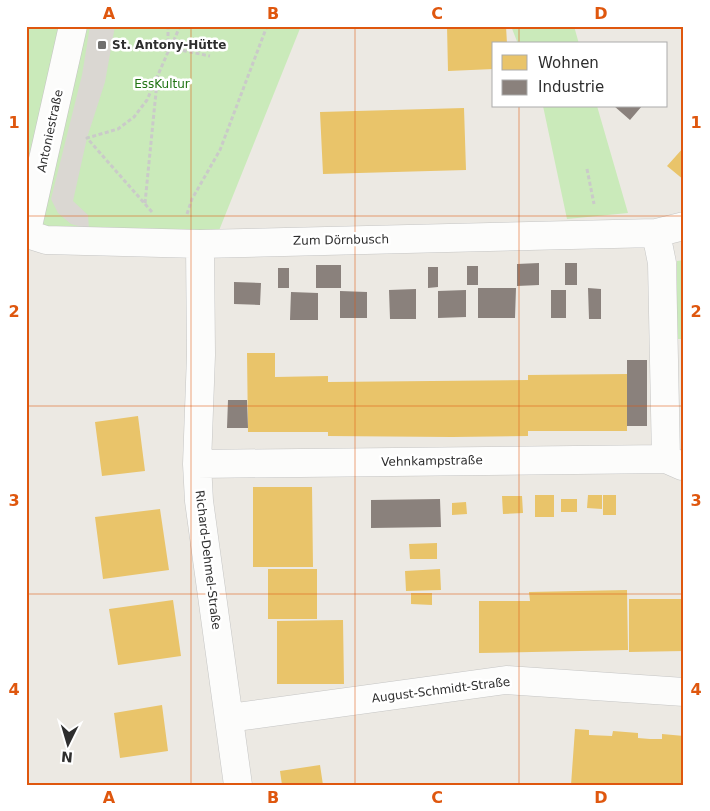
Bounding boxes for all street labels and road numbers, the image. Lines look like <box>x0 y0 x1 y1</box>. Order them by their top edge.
street label: Antoniestraße <box>34 88 66 174</box>
street label: Zum Dörnbusch <box>293 232 389 248</box>
street label: Vehnkampstraße <box>381 453 483 469</box>
street label: Richard-Dehmel-Straße <box>192 489 224 631</box>
street label: August-Schmidt-Straße <box>371 675 511 705</box>

